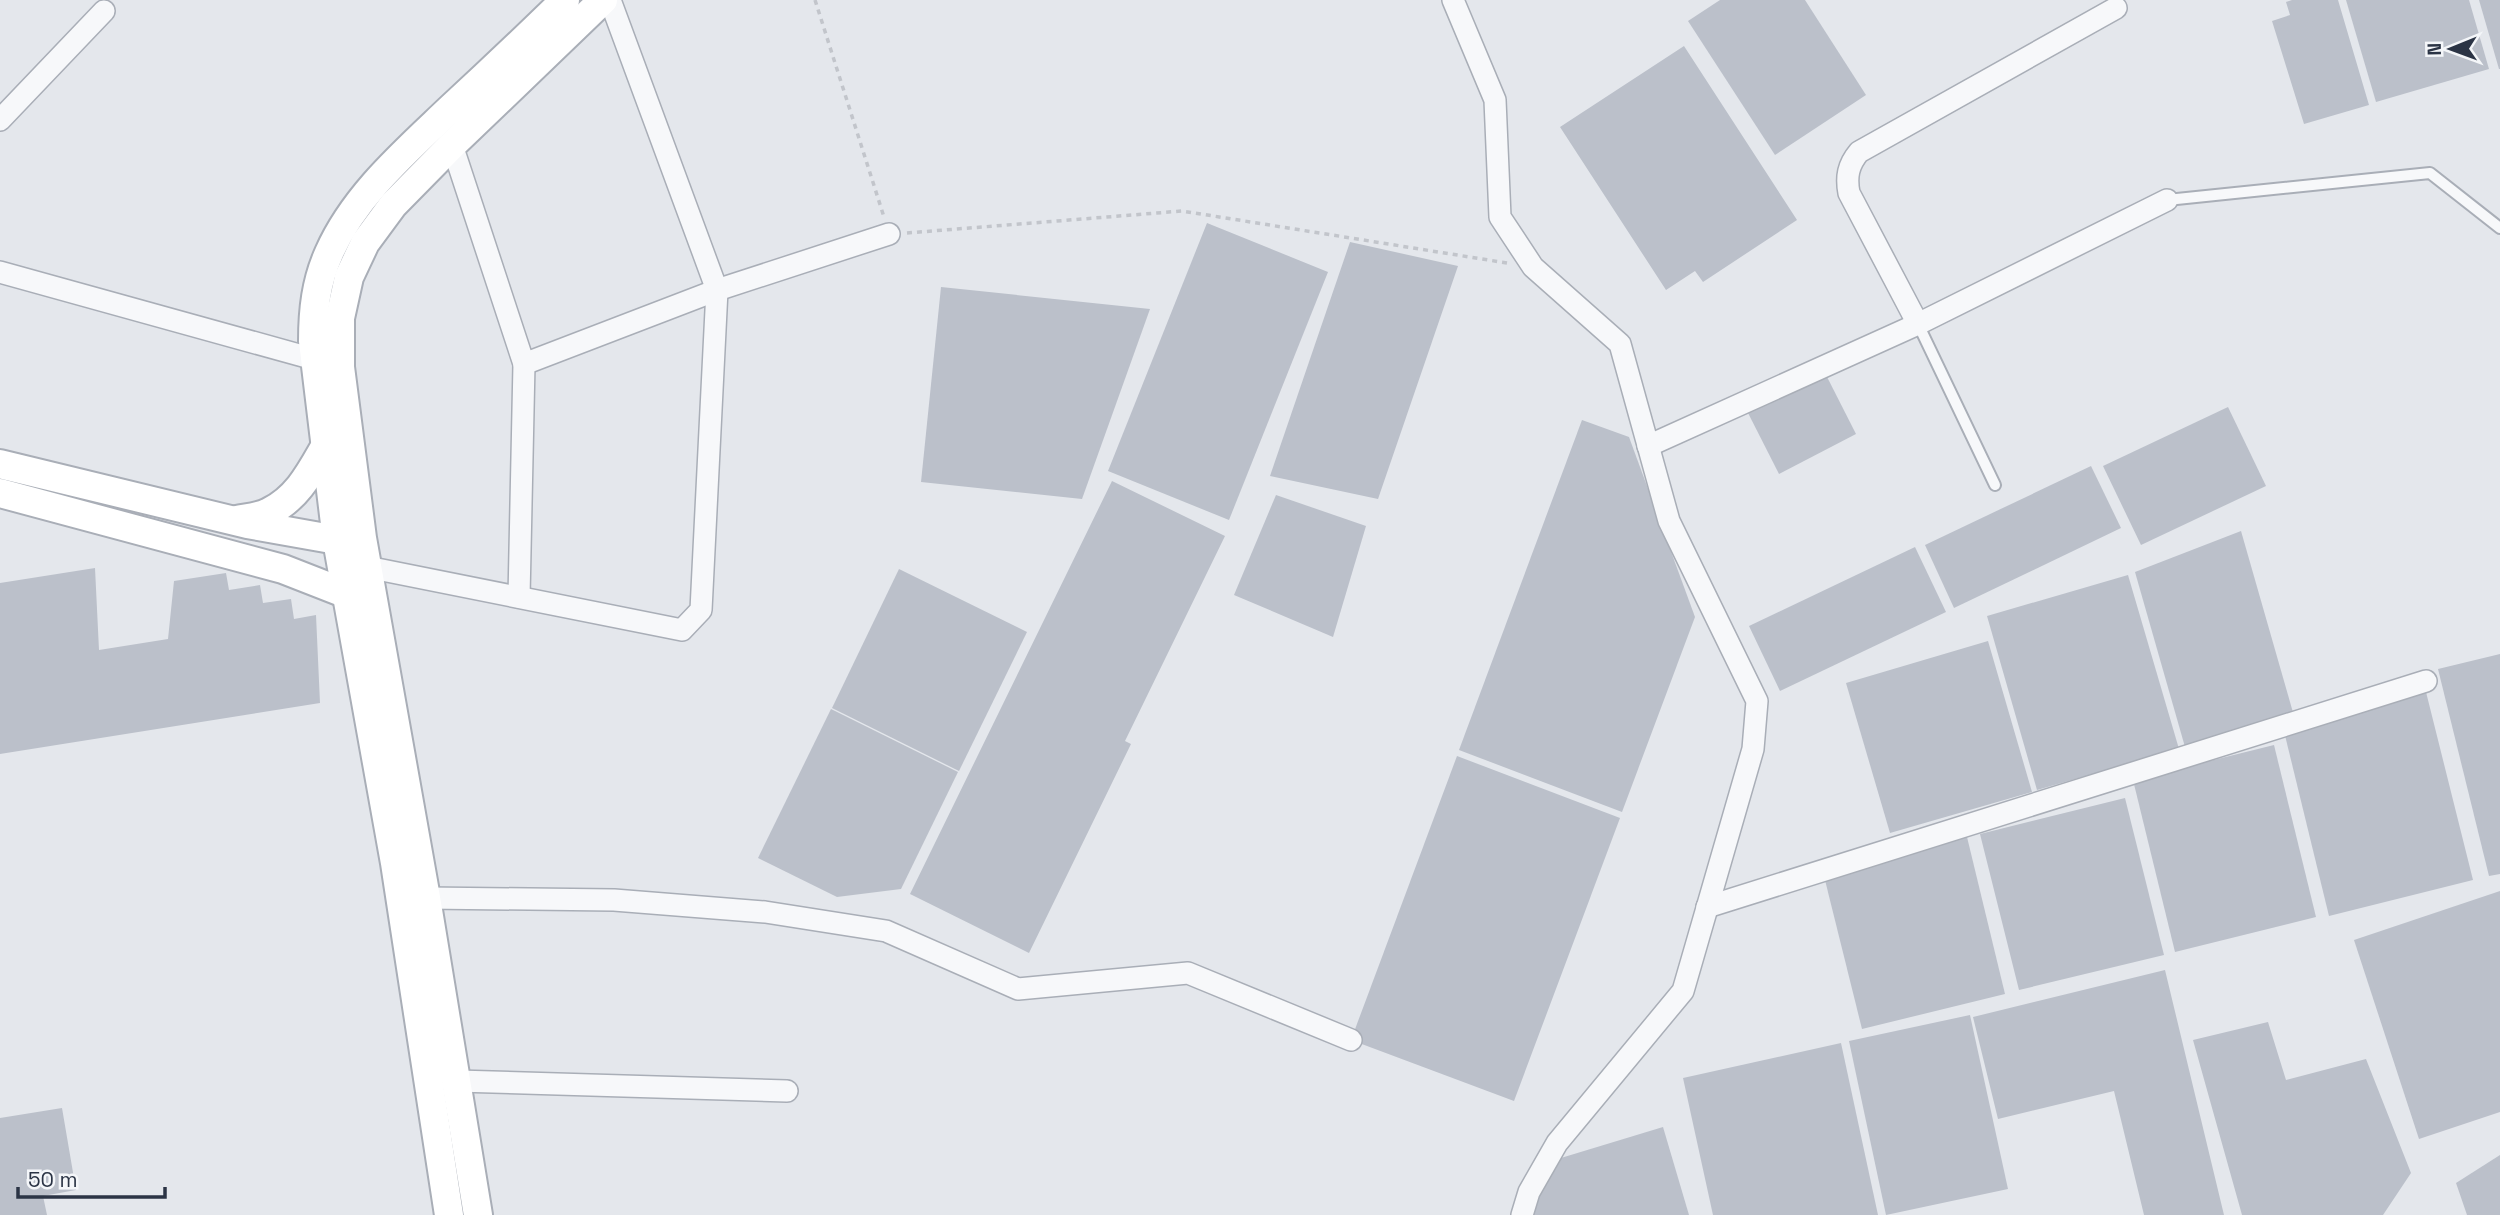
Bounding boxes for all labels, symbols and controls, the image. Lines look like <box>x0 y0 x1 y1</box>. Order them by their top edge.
north arrow <box>2416 14 2486 84</box>
text: N <box>2422 43 2447 56</box>
scale bar <box>18 1156 164 1200</box>
text: 50 m <box>28 1166 78 1193</box>

